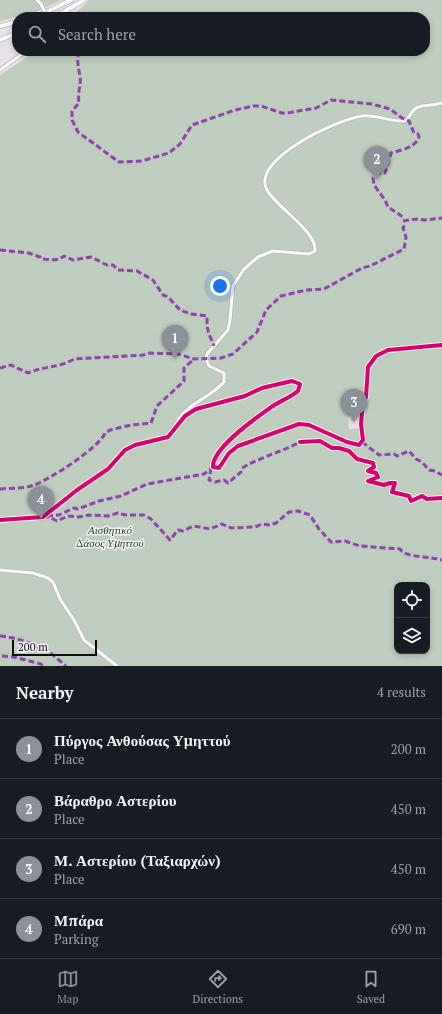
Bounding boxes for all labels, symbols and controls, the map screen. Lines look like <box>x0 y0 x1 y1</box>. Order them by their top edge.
search box <box>12 12 430 56</box>
icon: search <box>26 23 48 45</box>
text: Search here <box>58 24 136 44</box>
pin: 2 <box>364 146 390 179</box>
your location <box>210 276 230 296</box>
pin: 1 <box>162 325 188 358</box>
pin: 3 <box>341 389 367 422</box>
pin: 4 <box>28 486 54 519</box>
park label: Αισθητικό Δάσος Υμηττού <box>75 523 144 550</box>
map controls <box>394 582 430 654</box>
button: locate <box>394 582 430 618</box>
button: layers <box>394 618 430 654</box>
scale bar <box>12 638 97 657</box>
text: 200 m <box>18 640 48 654</box>
text: Nearby <box>16 681 74 704</box>
text: 4 results <box>377 683 426 701</box>
text: Πύργος Ανθούσας Υμηττού <box>54 730 231 750</box>
text: 1 <box>25 740 33 758</box>
text: 200 m <box>391 740 426 758</box>
text: Place <box>54 750 85 768</box>
text: Βάραθρο Αστερίου <box>54 790 176 810</box>
text: 2 <box>25 800 33 818</box>
text: 450 m <box>391 800 426 818</box>
text: Place <box>54 810 85 828</box>
text: Μ. Αστερίου (Ταξιαρχών) <box>54 850 221 870</box>
text: 3 <box>25 860 33 878</box>
text: 450 m <box>391 860 426 878</box>
text: Place <box>54 870 85 888</box>
text: Μπάρα <box>54 910 103 930</box>
text: 4 <box>25 920 33 938</box>
text: 690 m <box>391 920 426 938</box>
text: Parking <box>54 930 98 948</box>
tab: Map <box>57 968 79 1006</box>
tab: Directions <box>192 968 243 1006</box>
tab: Saved <box>357 968 385 1006</box>

